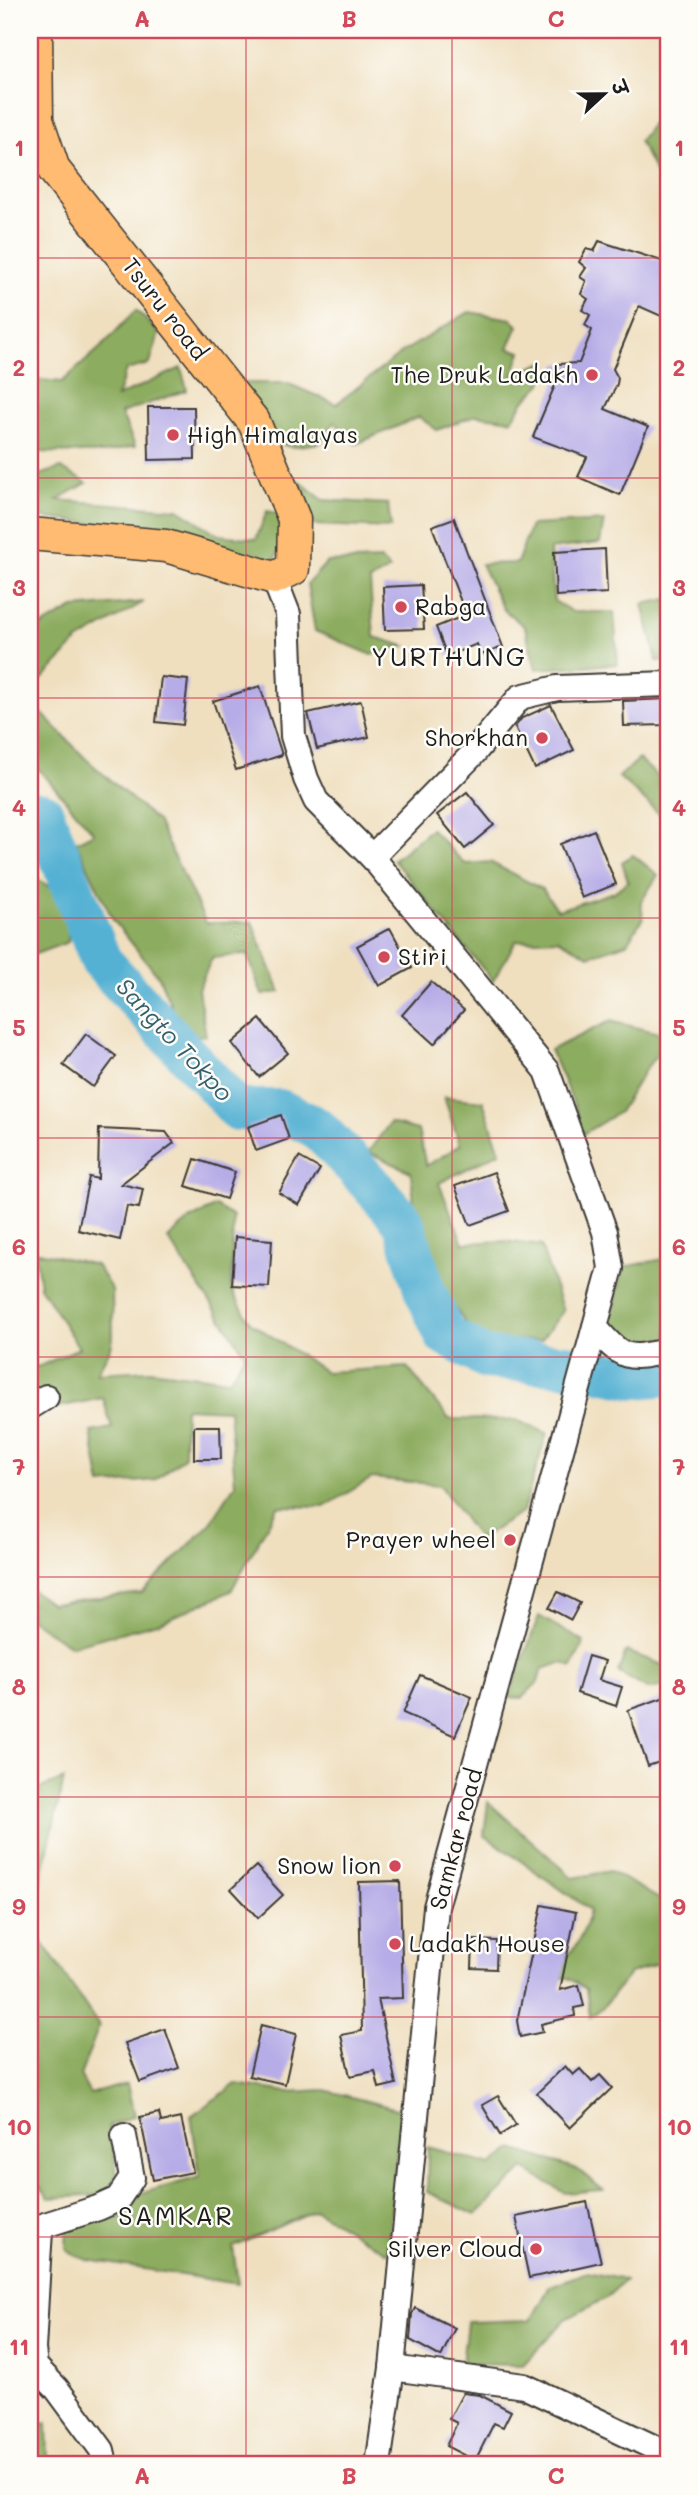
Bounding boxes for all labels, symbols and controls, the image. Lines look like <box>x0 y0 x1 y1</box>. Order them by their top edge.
text: A <box>134 3 150 33</box>
text: B <box>341 3 357 33</box>
text: C <box>547 3 565 33</box>
north arrow <box>568 60 638 130</box>
text: उ <box>606 75 635 100</box>
text: 1 <box>14 132 24 162</box>
text: 1 <box>674 132 684 162</box>
street label: Tsuru road <box>116 251 215 366</box>
text: 2 <box>13 352 25 382</box>
text: 2 <box>673 352 685 382</box>
place label: The Druk Ladakh <box>391 359 578 389</box>
marker: The Druk Ladakh <box>584 367 600 383</box>
place label: High Himalayas <box>187 419 358 449</box>
marker: High Himalayas <box>165 427 181 443</box>
text: 3 <box>12 572 26 602</box>
text: 3 <box>672 572 686 602</box>
place label: Rabga <box>415 591 486 621</box>
marker: Rabga <box>393 599 409 615</box>
district label: YURTHUNG <box>371 639 527 673</box>
place label: Shorkhan <box>425 722 528 752</box>
marker: Shorkhan <box>534 730 550 746</box>
text: 4 <box>12 792 26 822</box>
text: 4 <box>672 792 686 822</box>
place label: Stiri <box>398 941 447 971</box>
marker: Stiri <box>376 949 392 965</box>
water label: Sangto Tokpo <box>110 971 240 1107</box>
text: 5 <box>12 1012 26 1042</box>
text: 5 <box>672 1012 686 1042</box>
text: 6 <box>12 1231 26 1261</box>
text: 6 <box>672 1231 686 1261</box>
text: 7 <box>13 1451 26 1481</box>
text: 7 <box>673 1451 686 1481</box>
place label: Prayer wheel <box>346 1524 496 1554</box>
marker: Prayer wheel <box>502 1532 518 1548</box>
text: 8 <box>12 1671 26 1701</box>
text: 8 <box>672 1671 686 1701</box>
street label: Samkar road <box>422 1765 488 1913</box>
place label: Snow lion <box>277 1850 381 1880</box>
marker: Snow lion <box>387 1858 403 1874</box>
text: 9 <box>12 1891 26 1921</box>
text: 9 <box>672 1891 686 1921</box>
place label: Ladakh House <box>409 1928 565 1958</box>
marker: Ladakh House <box>387 1936 403 1952</box>
text: 10 <box>7 2111 32 2141</box>
text: 10 <box>667 2111 692 2141</box>
district label: SAMKAR <box>118 2198 234 2232</box>
place label: Silver Cloud <box>388 2233 522 2263</box>
marker: Silver Cloud <box>528 2241 544 2257</box>
text: 11 <box>9 2331 29 2361</box>
text: 11 <box>669 2331 689 2361</box>
text: A <box>134 2460 150 2490</box>
text: B <box>341 2460 357 2490</box>
text: C <box>547 2460 565 2490</box>

